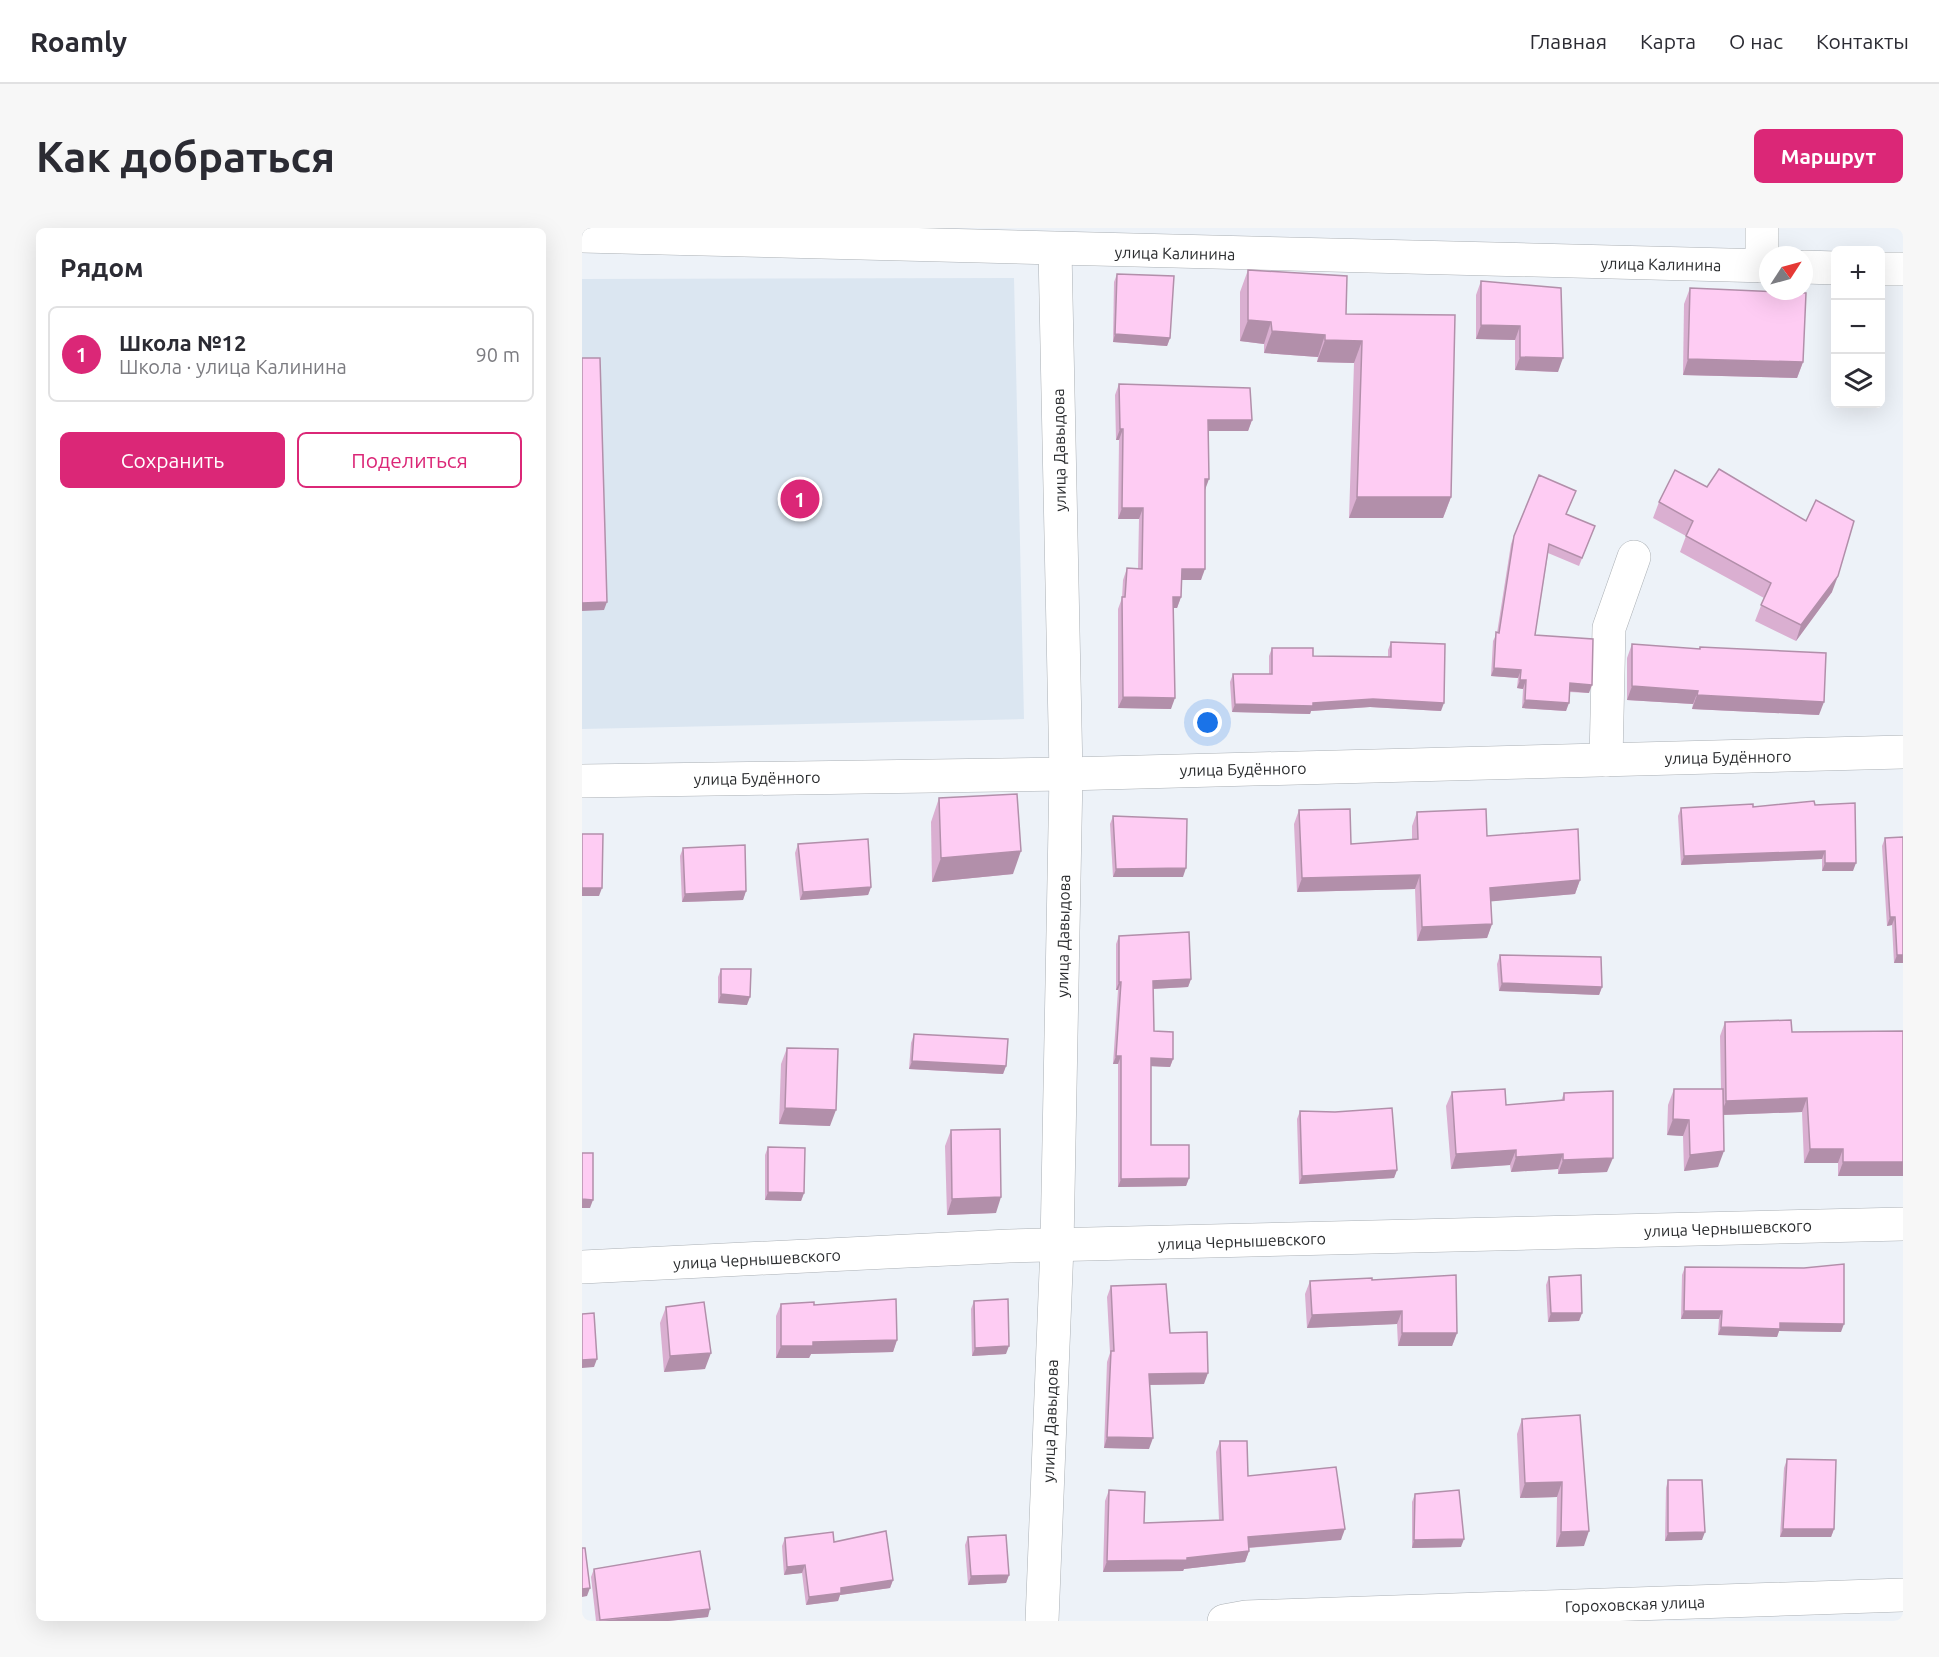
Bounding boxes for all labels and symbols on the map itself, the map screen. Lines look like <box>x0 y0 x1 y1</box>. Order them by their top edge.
street label: улица Калинина <box>1115 243 1235 263</box>
north arrow <box>1759 246 1813 300</box>
street label: улица Калинина <box>1601 254 1721 274</box>
street label: улица Давыдова <box>1049 388 1069 512</box>
pin: 1 <box>780 476 820 522</box>
your location <box>1193 708 1222 737</box>
street label: улица Будённого <box>1664 747 1792 767</box>
street label: улица Будённого <box>1179 759 1307 779</box>
street label: улица Будённого <box>693 768 821 788</box>
street label: улица Давыдова <box>1053 874 1073 998</box>
street label: улица Чернышевского <box>1644 1216 1812 1240</box>
street label: улица Чернышевского <box>1158 1229 1326 1253</box>
street label: улица Чернышевского <box>673 1246 841 1272</box>
street label: улица Давыдова <box>1039 1359 1061 1483</box>
street label: Гороховская улица <box>1565 1593 1705 1615</box>

